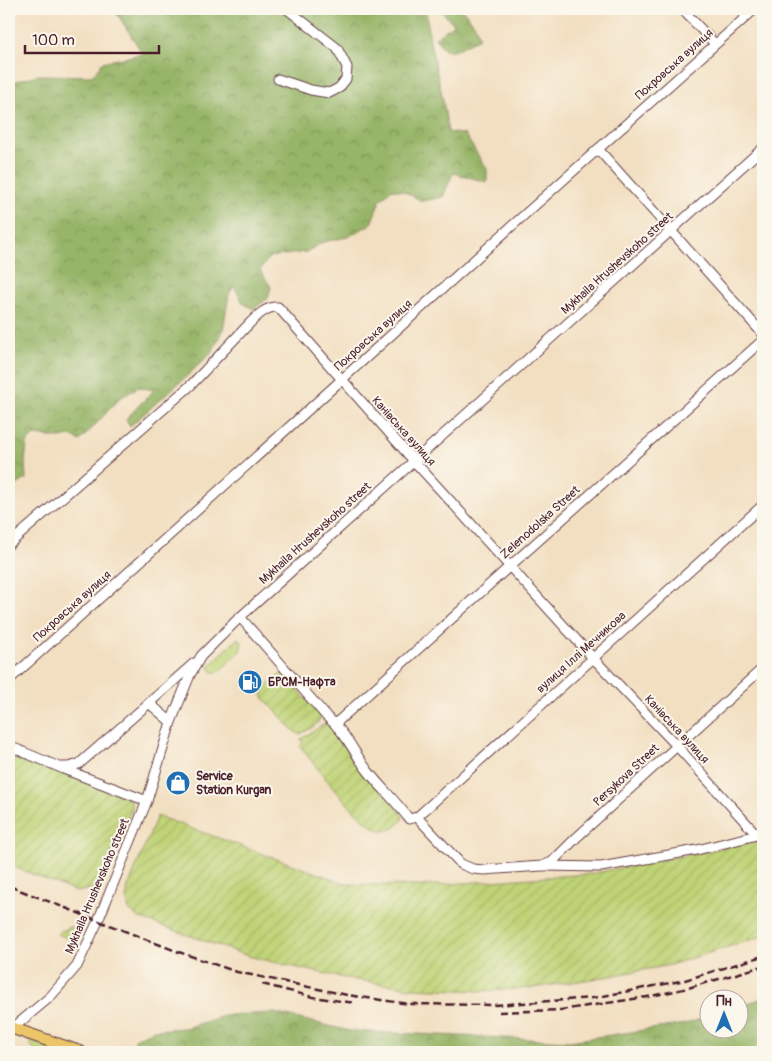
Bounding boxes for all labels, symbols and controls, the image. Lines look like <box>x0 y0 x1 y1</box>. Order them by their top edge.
scale bar <box>25 22 159 54</box>
street label: Покровська вулиця <box>632 25 717 103</box>
text: 100 m <box>32 31 75 50</box>
street label: Mykhaila Hrushevskoho street <box>558 209 677 318</box>
street label: Покровська вулиця <box>331 296 416 374</box>
street label: Канівська вулиця <box>368 393 439 469</box>
street label: Mykhaila Hrushevskoho street <box>256 479 375 588</box>
street label: Zelenodolska Street <box>497 483 583 562</box>
street label: Покровська вулиця <box>30 567 115 645</box>
street label: вулиця Іллі Мечникова <box>533 608 629 697</box>
fuel station icon: БРСМ-Нафта <box>237 669 263 695</box>
place label: БРСМ-Нафта <box>268 675 336 690</box>
street label: Канівська вулиця <box>641 692 712 767</box>
street label: Persykova Street <box>590 741 663 810</box>
place label: Service Station Kurgan <box>196 769 272 798</box>
shop icon: Service Station Kurgan <box>165 770 191 796</box>
street label: Mykhaila Hrushevskoho street <box>62 816 133 956</box>
north arrow <box>700 988 750 1038</box>
text: Пн <box>716 993 732 1010</box>

